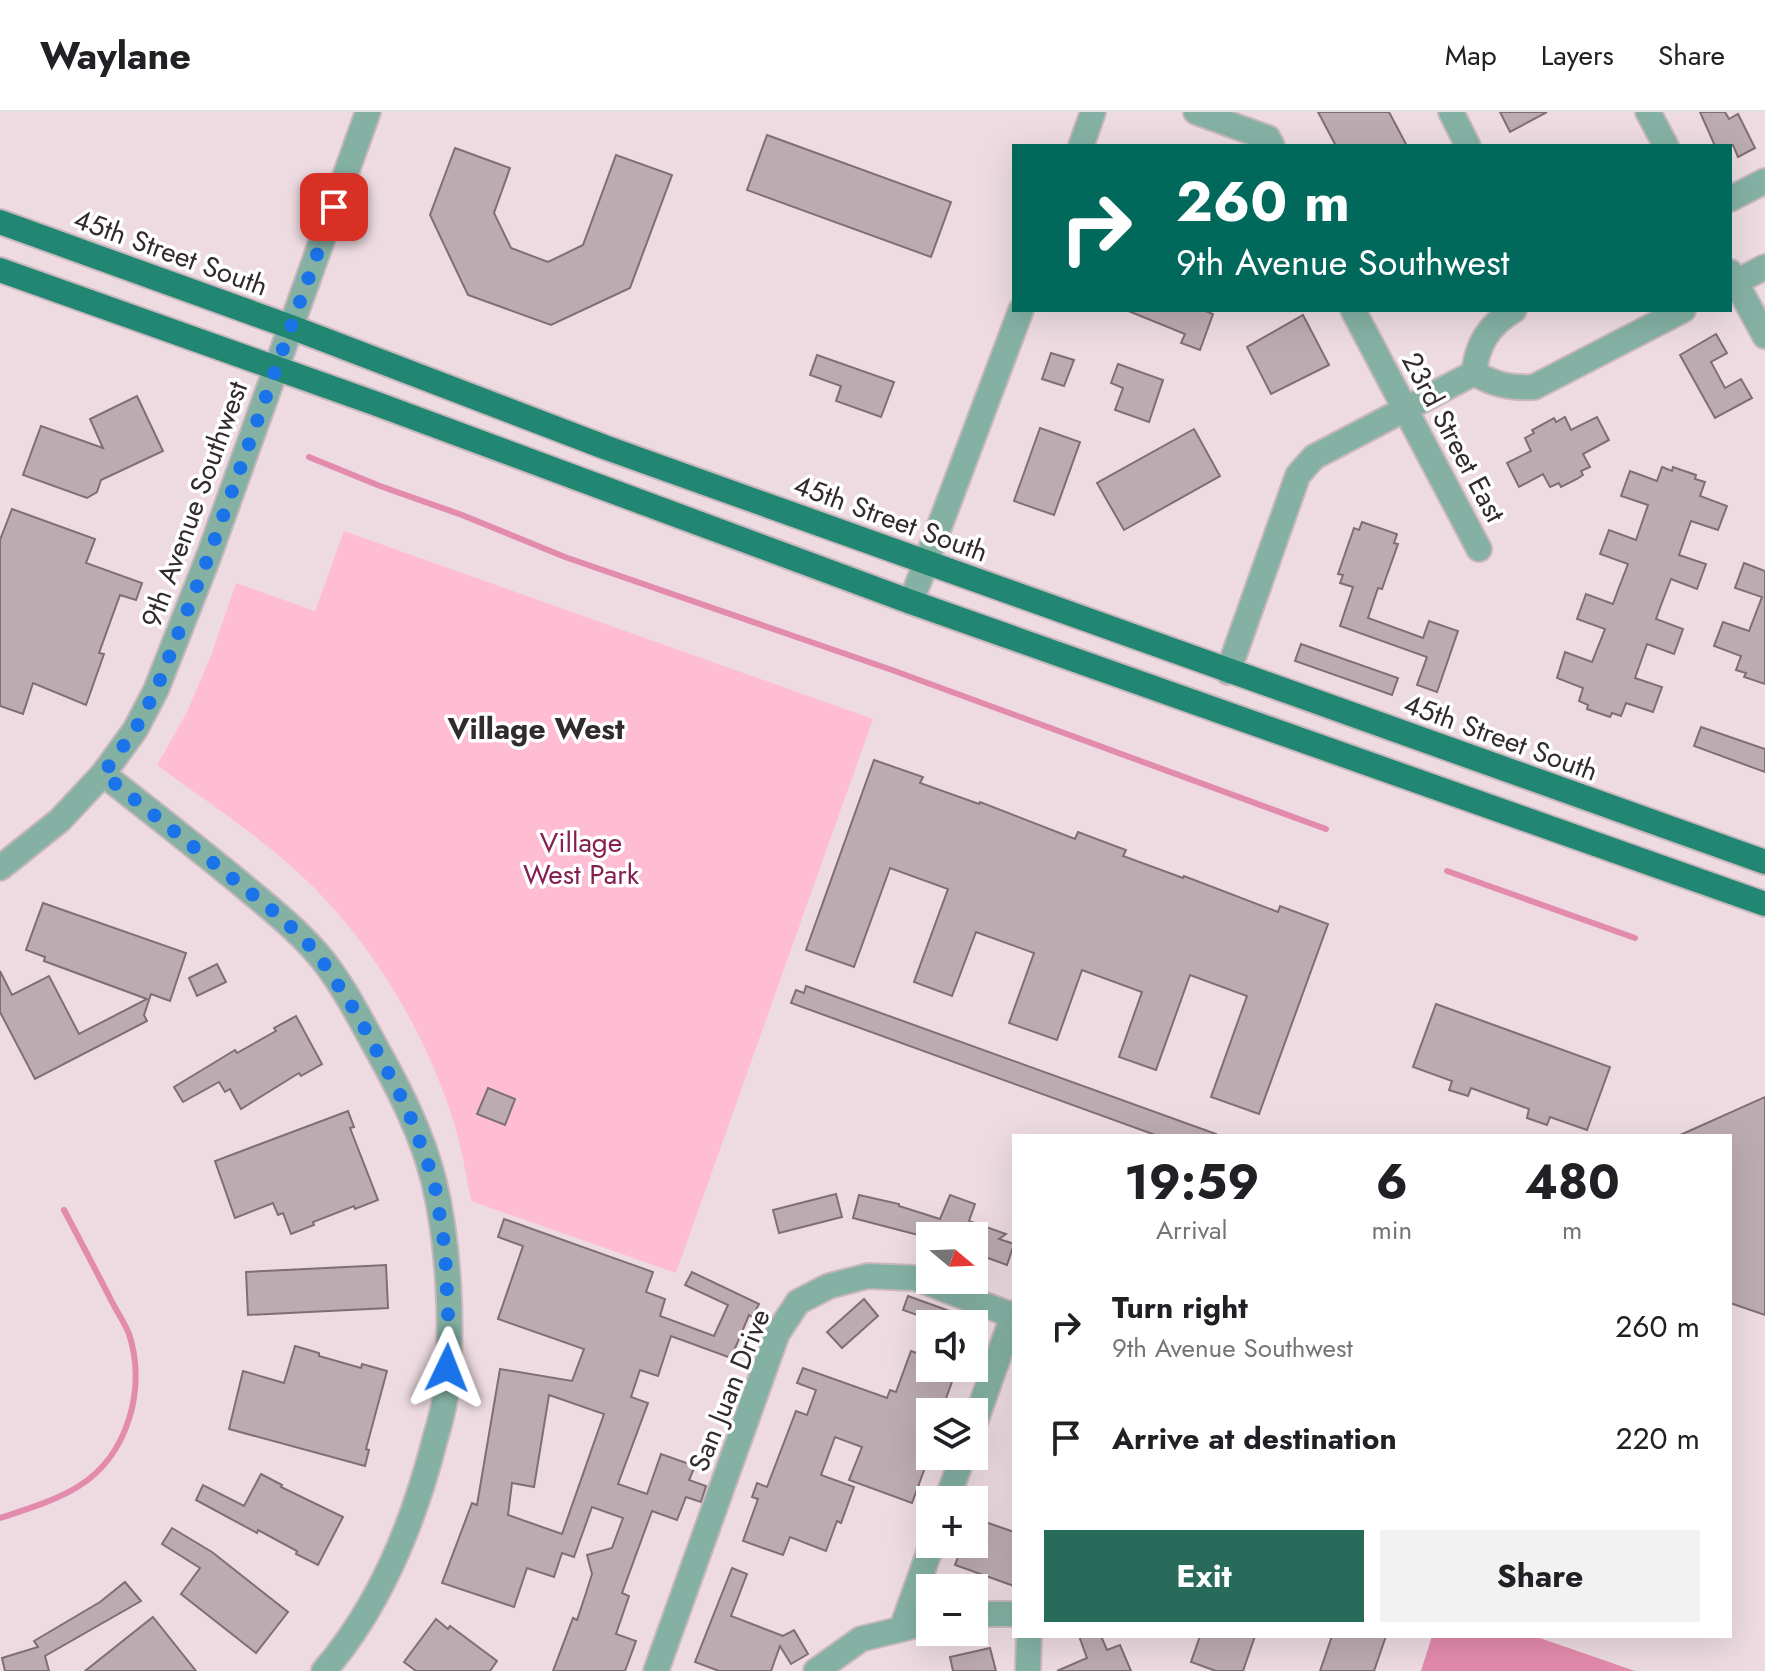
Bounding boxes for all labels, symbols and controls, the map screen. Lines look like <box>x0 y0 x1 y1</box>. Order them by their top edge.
text: Waylane <box>40 28 191 83</box>
text: Map <box>1445 35 1497 76</box>
text: Layers <box>1541 35 1614 76</box>
text: Share <box>1658 35 1725 76</box>
text: 260 m <box>1176 161 1350 242</box>
pin <box>300 173 368 241</box>
icon: right <box>1044 176 1148 280</box>
icon: arrive <box>312 185 356 229</box>
street label: 45th Street South <box>68 198 274 307</box>
text: 9th Avenue Southwest <box>1176 236 1509 288</box>
street label: 23rd Street East <box>1392 345 1516 530</box>
street label: 9th Avenue Southwest <box>131 375 258 633</box>
street label: 45th Street South <box>788 464 994 573</box>
street label: 45th Street South <box>1398 683 1604 792</box>
district label: Village West <box>446 707 625 750</box>
park label: Village West Park <box>523 822 640 895</box>
text: 19:59 <box>1124 1148 1259 1217</box>
text: 6 <box>1376 1148 1408 1217</box>
text: 480 <box>1524 1148 1620 1217</box>
text: Arrival <box>1156 1211 1228 1249</box>
text: min <box>1371 1211 1412 1249</box>
text: m <box>1562 1211 1582 1249</box>
north arrow <box>916 1222 988 1294</box>
map controls <box>916 1222 988 1646</box>
text: Turn right <box>1112 1286 1248 1329</box>
street label: San Juan Drive <box>678 1303 781 1478</box>
icon: right <box>1044 1304 1088 1348</box>
text: 260 m <box>1615 1305 1700 1348</box>
button: sound <box>916 1310 988 1382</box>
position arrow <box>405 1326 489 1410</box>
text: 9th Avenue Southwest <box>1112 1329 1353 1367</box>
button: layers <box>916 1398 988 1470</box>
icon: arrive <box>1044 1416 1088 1460</box>
text: Arrive at destination <box>1112 1417 1397 1460</box>
text: 220 m <box>1615 1417 1700 1460</box>
button: + <box>916 1486 988 1558</box>
button: Exit <box>1044 1530 1364 1622</box>
button: Share <box>1380 1530 1700 1622</box>
button: − <box>916 1574 988 1646</box>

